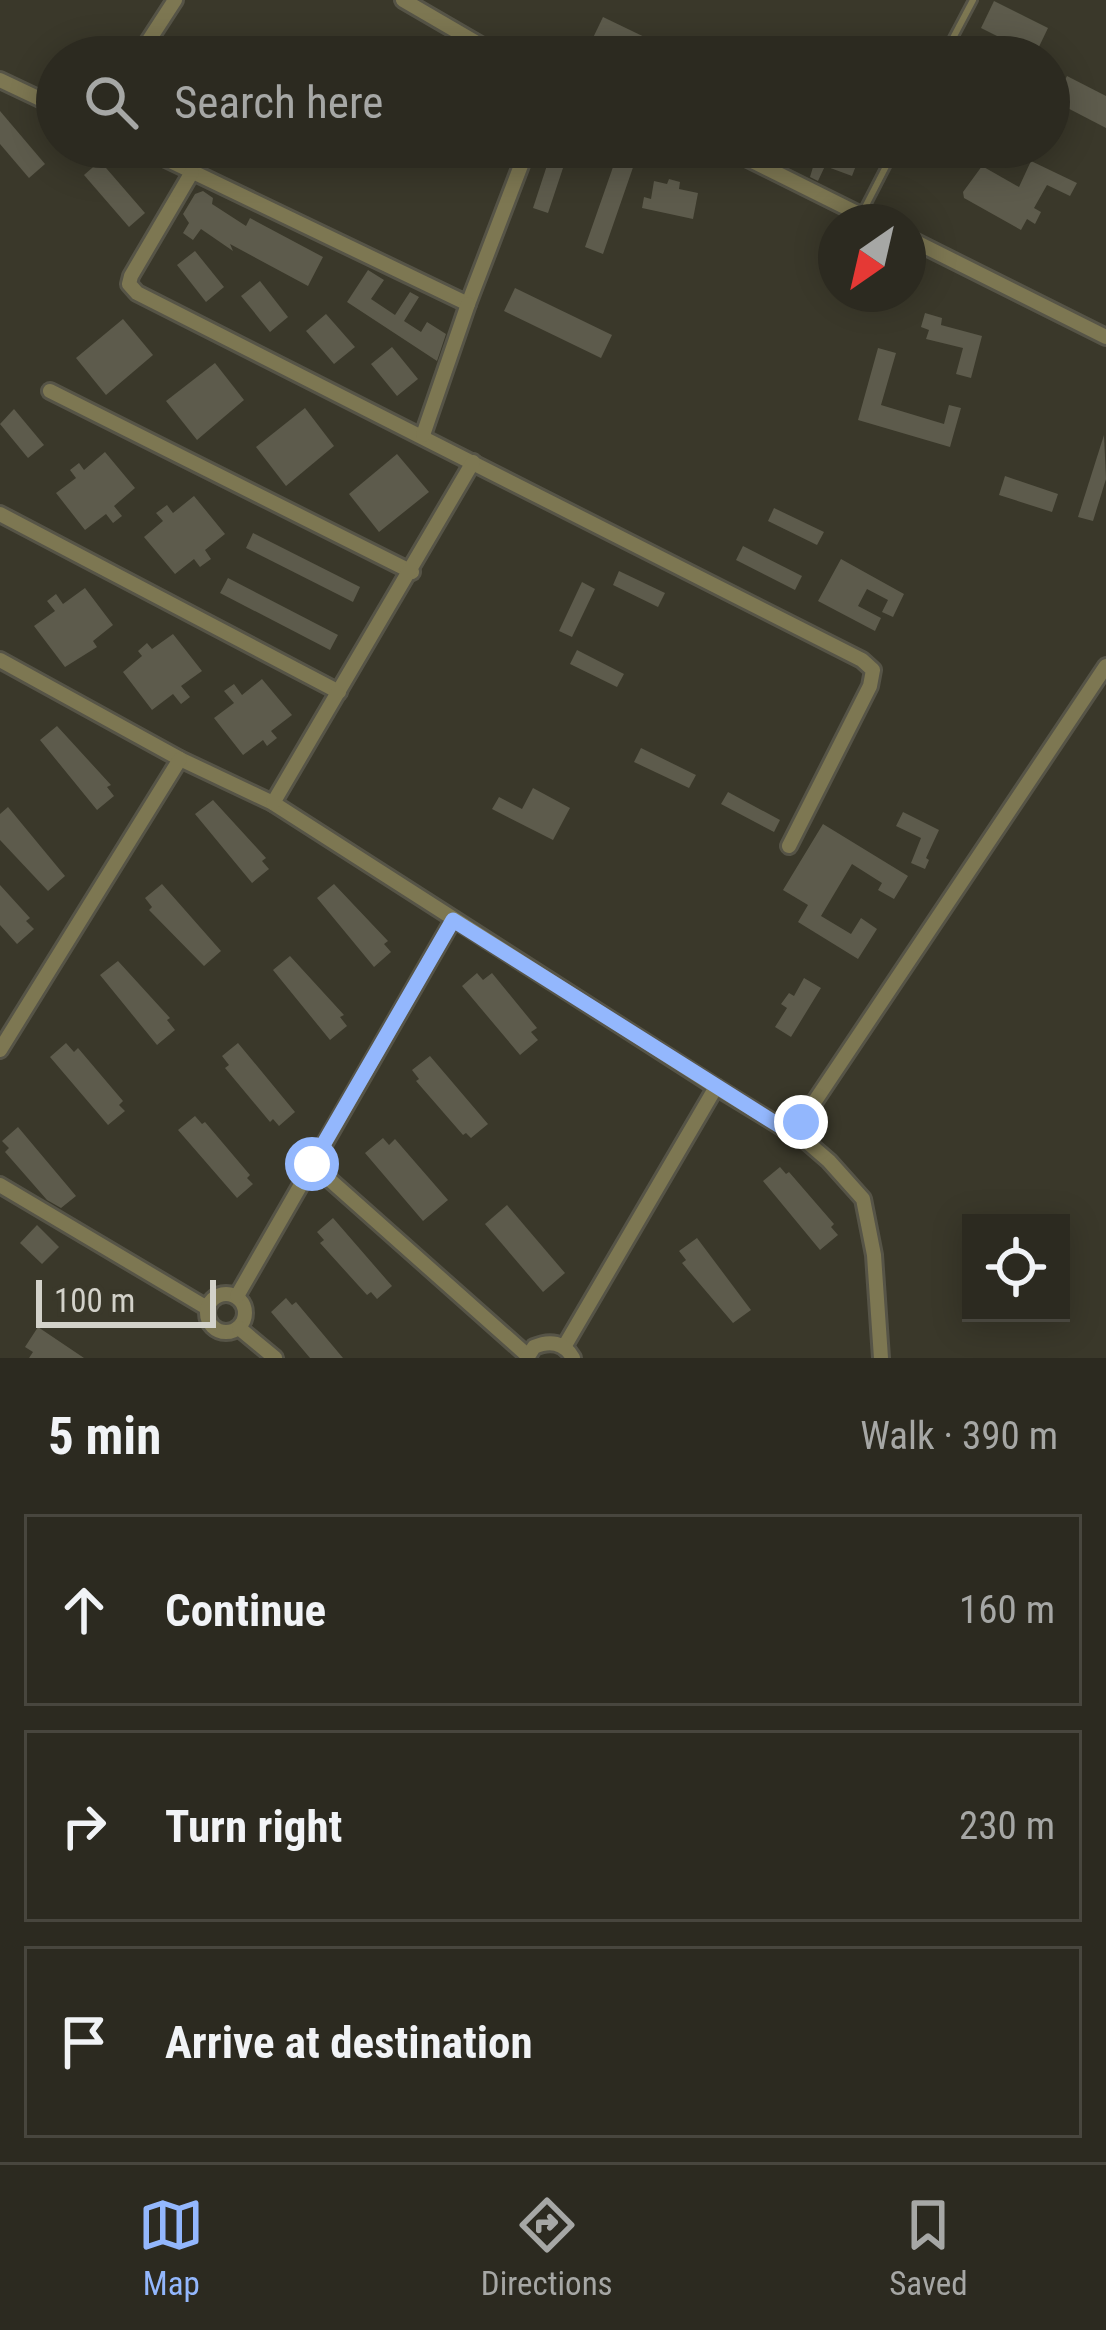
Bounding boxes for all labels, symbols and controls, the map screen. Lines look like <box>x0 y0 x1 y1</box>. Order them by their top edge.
search box <box>36 36 1070 168</box>
icon: search <box>78 69 144 135</box>
text: Search here <box>174 76 383 129</box>
north arrow <box>818 204 926 312</box>
route end <box>774 1095 828 1149</box>
route start <box>285 1137 339 1191</box>
map controls <box>962 1214 1070 1322</box>
button: locate <box>962 1214 1070 1322</box>
scale bar <box>36 1274 216 1327</box>
text: 100 m <box>54 1281 135 1320</box>
text: 5 min <box>48 1407 161 1466</box>
text: Walk · 390 m <box>860 1413 1058 1459</box>
icon: ahead <box>51 1577 117 1643</box>
text: Continue <box>165 1584 326 1637</box>
text: 160 m <box>959 1587 1055 1633</box>
icon: right <box>51 1793 117 1859</box>
text: Turn right <box>165 1800 342 1853</box>
text: 230 m <box>959 1803 1055 1849</box>
icon: arrive <box>51 2009 117 2075</box>
text: Arrive at destination <box>165 2016 533 2069</box>
tab: Map <box>138 2192 204 2303</box>
tab: Directions <box>481 2192 613 2303</box>
tab: Saved <box>889 2192 968 2303</box>

